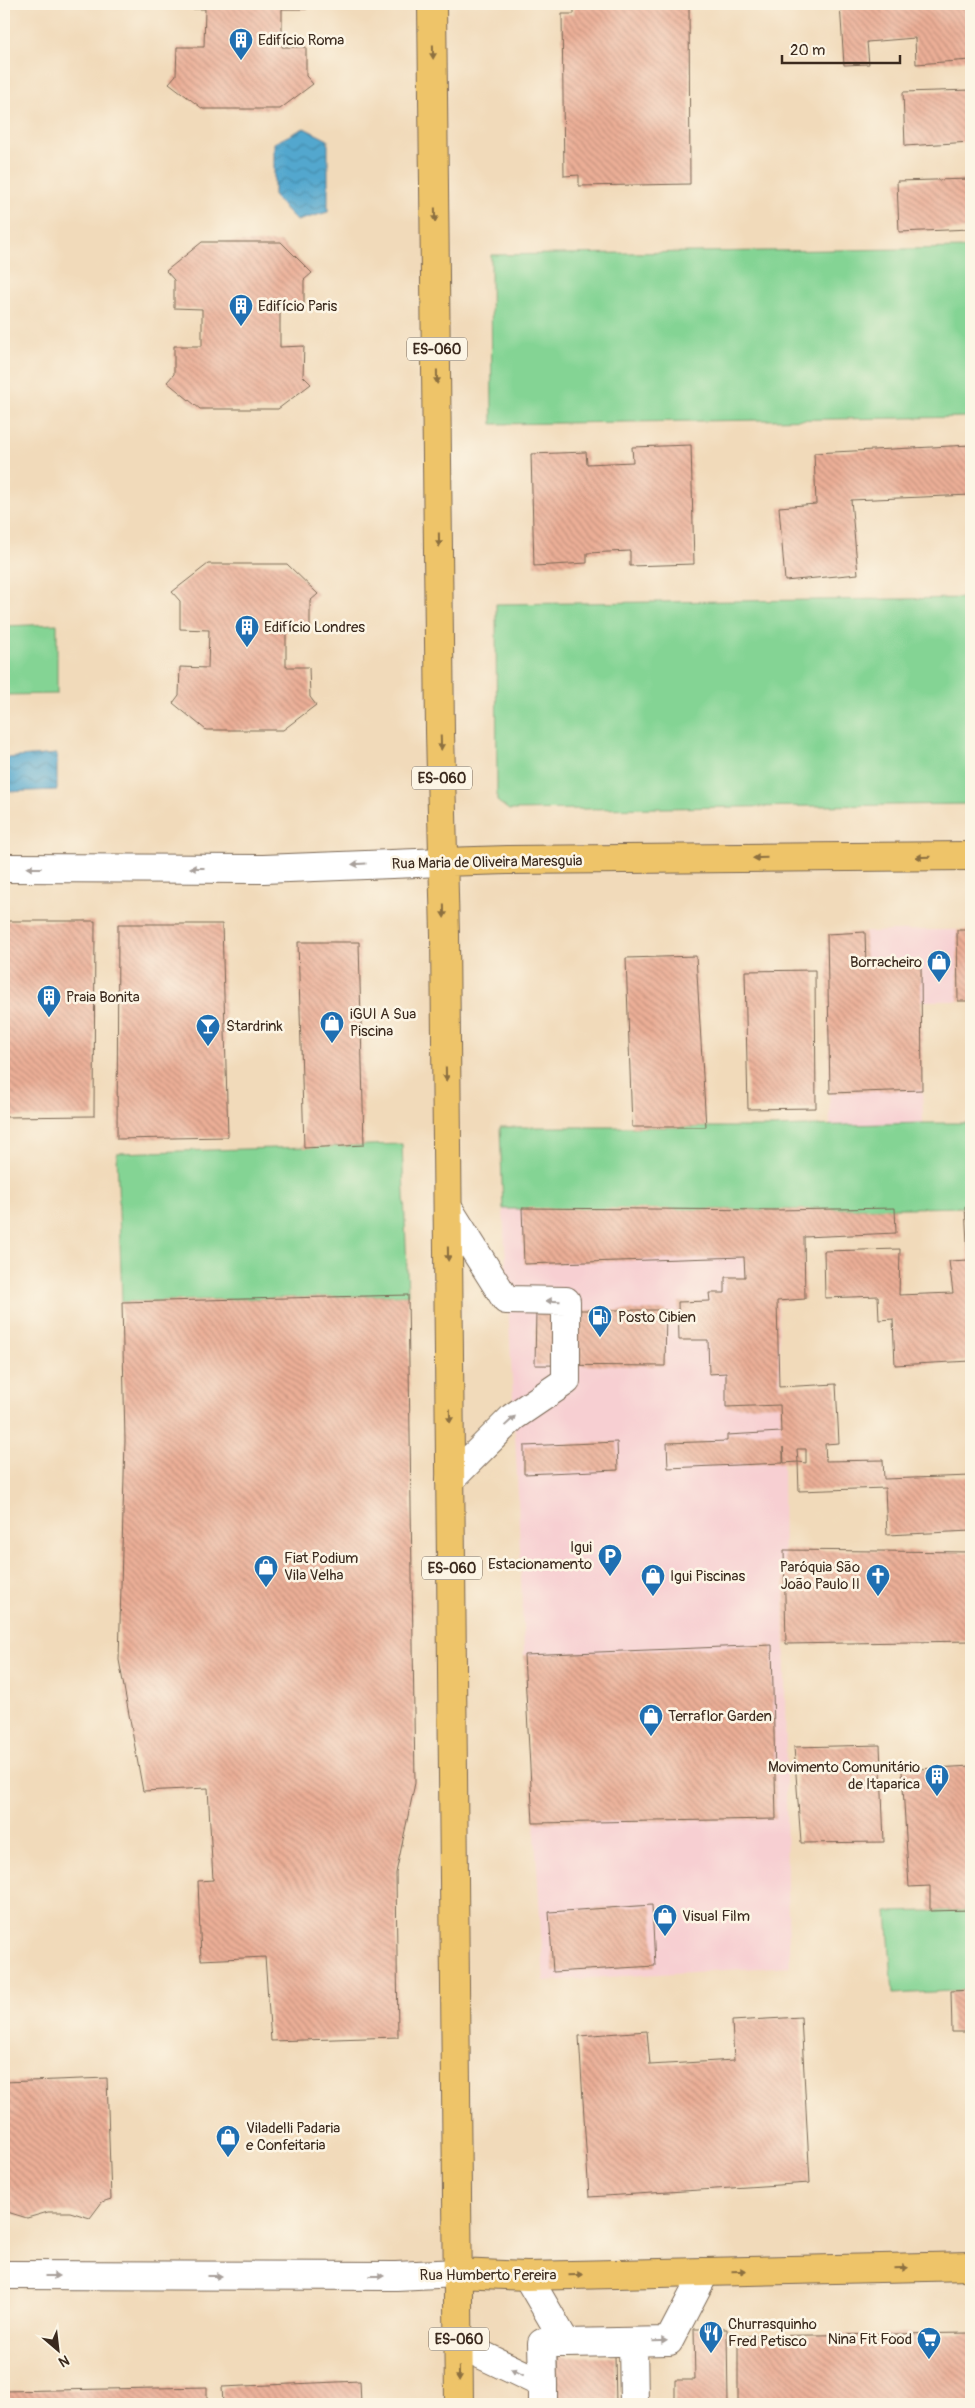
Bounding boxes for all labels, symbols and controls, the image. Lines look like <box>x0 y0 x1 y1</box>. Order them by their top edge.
building icon: Edifício Roma <box>228 27 254 61</box>
place label: Edifício Roma <box>258 31 344 50</box>
scale bar <box>782 32 900 64</box>
text: 20 m <box>790 41 825 60</box>
one-way arrow <box>429 45 437 61</box>
one-way arrow <box>431 207 439 223</box>
building icon: Edifício Paris <box>228 293 254 327</box>
place label: Edifício Paris <box>258 297 337 316</box>
road number: ES-060 <box>407 338 467 360</box>
one-way arrow <box>433 370 441 386</box>
one-way arrow <box>435 532 443 548</box>
building icon: Edifício Londres <box>234 614 260 648</box>
place label: Edifício Londres <box>264 618 365 637</box>
one-way arrow <box>437 735 445 751</box>
road number: ES-060 <box>412 766 472 790</box>
street label: Rua Maria de Oliveira Maresguia <box>391 851 583 874</box>
one-way arrow <box>914 853 930 861</box>
one-way arrow <box>752 854 768 862</box>
one-way arrow <box>351 861 367 869</box>
one-way arrow <box>26 864 42 872</box>
one-way arrow <box>189 864 205 872</box>
one-way arrow <box>440 903 448 919</box>
shop icon: Borracheiro <box>926 949 952 983</box>
place label: Borracheiro <box>850 953 922 972</box>
building icon: Praia Bonita <box>36 984 62 1018</box>
place label: Praia Bonita <box>66 988 140 1007</box>
place label: iGUI A Sua Piscina <box>350 1005 416 1041</box>
shop icon: iGUI A Sua Piscina <box>319 1010 345 1044</box>
bar icon: Stardrink <box>195 1013 221 1047</box>
place label: Stardrink <box>226 1017 284 1036</box>
one-way arrow <box>442 1066 450 1082</box>
one-way arrow <box>444 1246 452 1262</box>
one-way arrow <box>545 1297 561 1305</box>
fuel station icon: Posto Cibien <box>587 1304 613 1338</box>
place label: Posto Cibien <box>618 1308 696 1327</box>
one-way arrow <box>446 1408 454 1424</box>
one-way arrow <box>503 1415 515 1427</box>
place label: Igui Estacionamento <box>488 1538 592 1574</box>
parking icon: Igui Estacionamento <box>597 1543 623 1577</box>
place label: Fiat Podium Vila Velha <box>284 1549 358 1585</box>
shop icon: Fiat Podium Vila Velha <box>253 1554 279 1588</box>
road number: ES-060 <box>422 1556 482 1580</box>
place label: Paróquia São João Paulo II <box>780 1558 860 1594</box>
shop icon: Igui Piscinas <box>640 1563 666 1597</box>
church icon: Paróquia São João Paulo II <box>865 1563 891 1597</box>
place label: Igui Piscinas <box>670 1567 746 1586</box>
shop icon: Terraflor Garden <box>638 1703 664 1737</box>
place label: Terraflor Garden <box>668 1707 772 1726</box>
place label: Movimento Comunitário de Itaparica <box>768 1758 920 1794</box>
building icon: Movimento Comunitário de Itaparica <box>924 1763 950 1797</box>
shop icon: Visual Film <box>652 1903 678 1937</box>
place label: Visual Film <box>682 1907 750 1926</box>
place label: Viladelli Padaria e Confeitaria <box>246 2119 340 2155</box>
shop icon: Viladelli Padaria e Confeitaria <box>215 2124 241 2158</box>
one-way arrow <box>894 2264 910 2272</box>
street label: Rua Humberto Pereira <box>420 2266 557 2285</box>
one-way arrow <box>731 2267 747 2275</box>
one-way arrow <box>569 2271 585 2279</box>
one-way arrow <box>45 2272 61 2280</box>
one-way arrow <box>207 2272 223 2280</box>
one-way arrow <box>370 2272 386 2280</box>
place label: Churrasquinho Fred Petisco <box>728 2315 817 2351</box>
restaurant icon: Churrasquinho Fred Petisco <box>698 2320 724 2354</box>
north arrow <box>32 2326 82 2376</box>
supermarket icon: Nina Fit Food <box>916 2326 942 2360</box>
road number: ES-060 <box>429 2328 489 2350</box>
place label: Nina Fit Food <box>828 2330 912 2349</box>
one-way arrow <box>652 2337 668 2345</box>
text: N <box>56 2351 72 2371</box>
one-way arrow <box>455 2366 463 2382</box>
one-way arrow <box>510 2368 524 2376</box>

